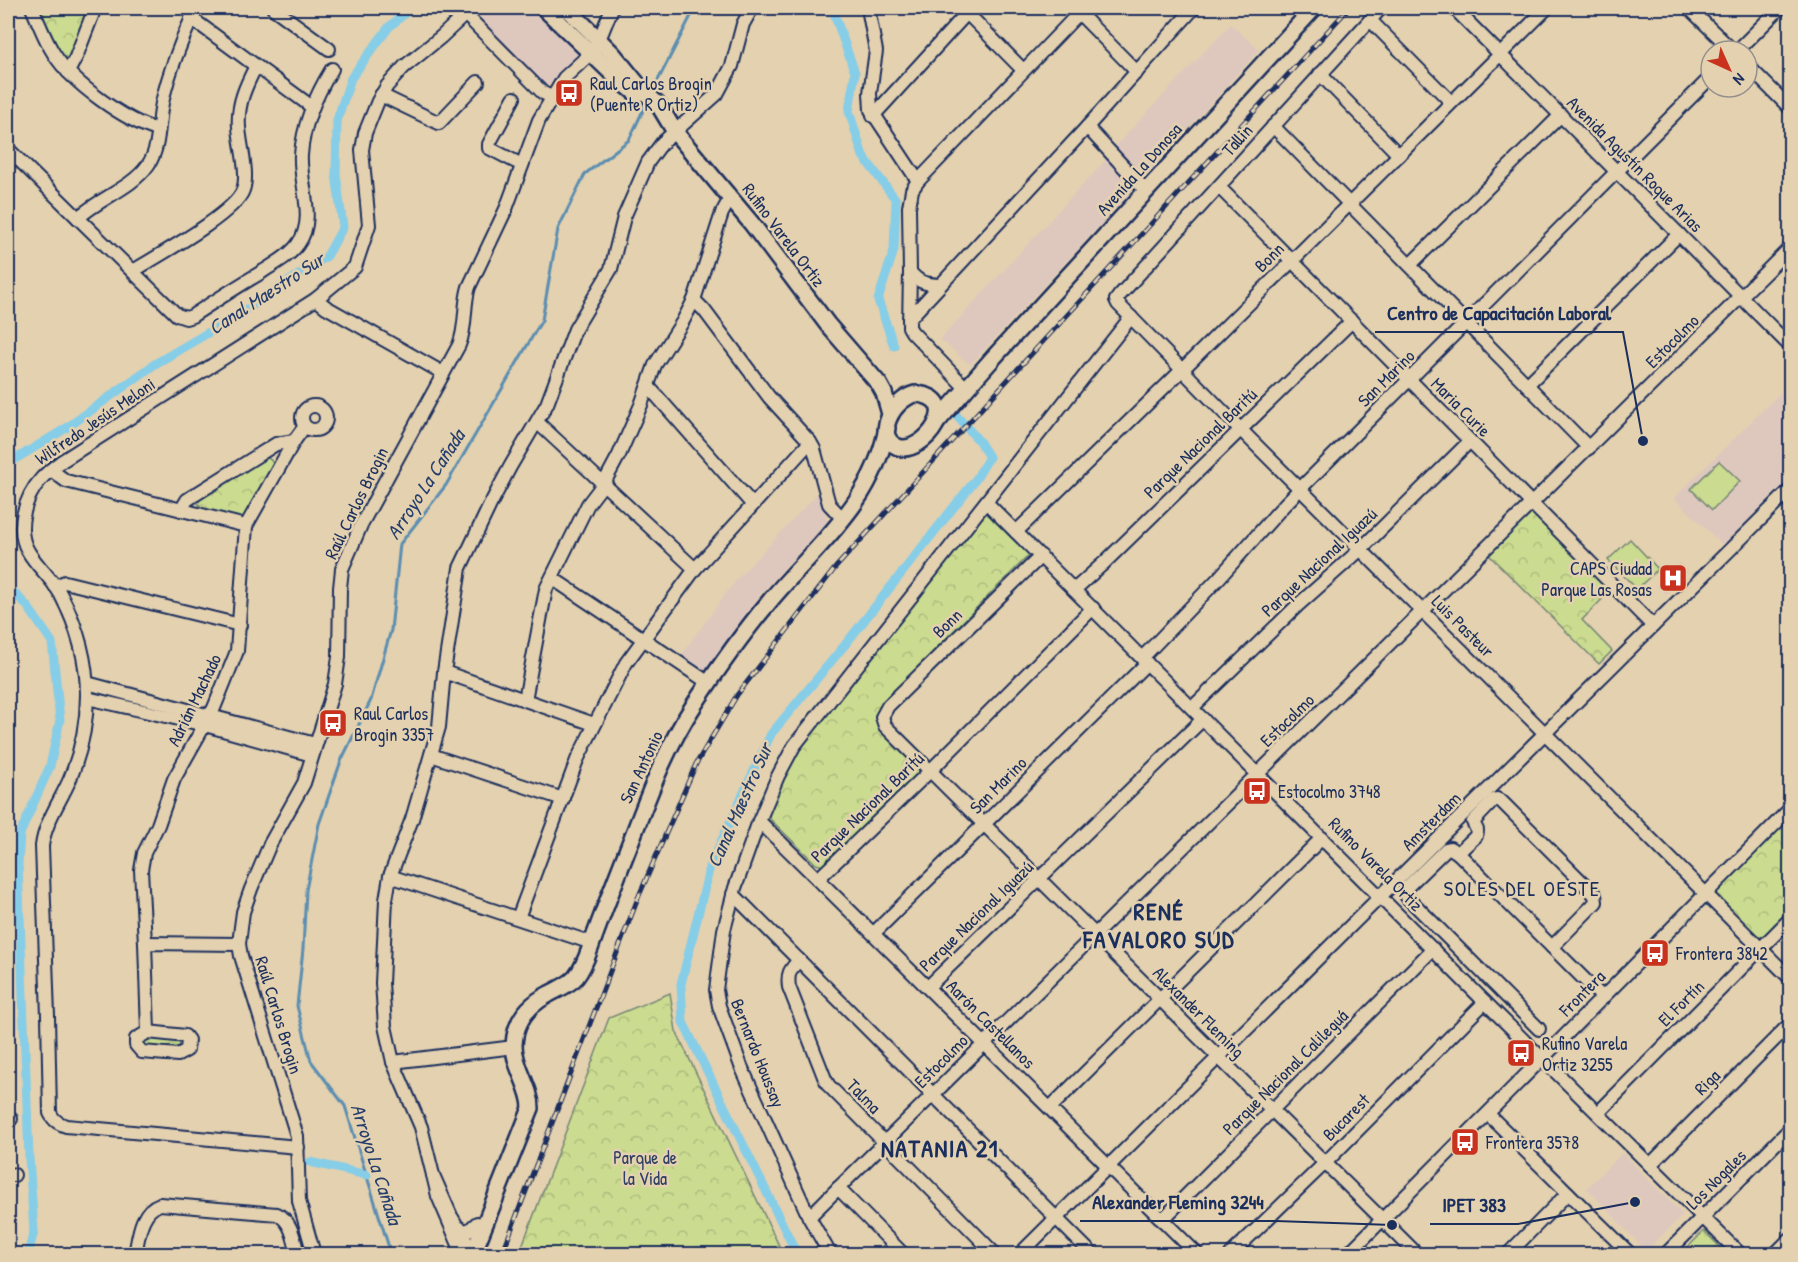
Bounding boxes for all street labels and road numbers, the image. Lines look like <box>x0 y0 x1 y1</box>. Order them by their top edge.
street label: Avenida Agustín Roque Arias <box>1561 90 1709 238</box>
street label: Avenida La Donosa <box>1091 117 1187 221</box>
street label: Tallin <box>1216 118 1258 162</box>
street label: Rufino Varela Ortiz <box>737 178 832 292</box>
street label: Bonn <box>1249 237 1289 277</box>
street label: Estocolmo <box>1640 309 1704 373</box>
street label: San Marino <box>1352 344 1420 412</box>
street label: Wilfredo Jesús Meloni <box>30 371 160 471</box>
street label: Maria Curie <box>1426 372 1496 442</box>
street label: Parque Nacional Baritú <box>1138 382 1262 504</box>
street label: Raúl Carlos Brogin <box>318 443 394 563</box>
street label: Parque Nacional Iguazú <box>1256 502 1382 622</box>
street label: Luis Pasteur <box>1426 589 1500 663</box>
street label: Bonn <box>927 603 967 643</box>
street label: Adrián Machado <box>161 650 227 750</box>
street label: Estocolmo <box>1254 688 1320 752</box>
street label: San Antonio <box>613 727 669 807</box>
street label: Parque Nacional Baritú <box>805 746 929 868</box>
street label: San Marino <box>964 751 1032 819</box>
street label: Amsterdam <box>1396 786 1466 856</box>
street label: Rufino Varela Ortiz <box>1323 811 1429 917</box>
street label: Parque Nacional Iguazú <box>913 855 1039 977</box>
street label: Raúl Carlos Brogin <box>249 953 309 1077</box>
street label: Alexander Fleming <box>1148 961 1250 1063</box>
street label: Frontera <box>1553 964 1611 1022</box>
street label: Aarón Castellanos <box>941 974 1041 1074</box>
street label: El Fortín <box>1652 974 1710 1032</box>
street label: Bernardo Houssay <box>725 995 791 1111</box>
street label: Parque Nacional Calileguá <box>1217 1004 1353 1140</box>
street label: Estocolmo <box>909 1029 973 1093</box>
street label: Riga <box>1689 1064 1725 1100</box>
street label: Talma <box>841 1073 887 1119</box>
street label: Bucarest <box>1317 1087 1376 1146</box>
street label: Los Nogales <box>1680 1143 1752 1215</box>

